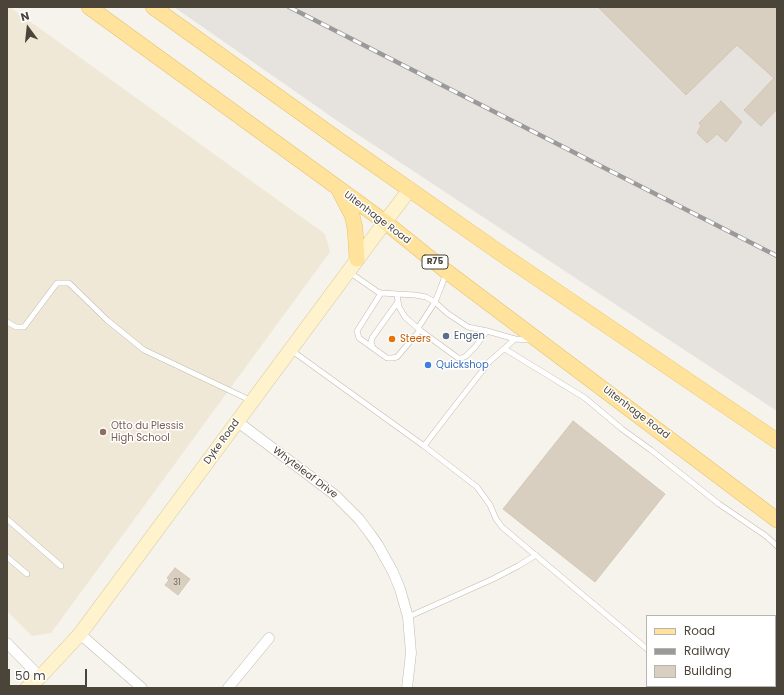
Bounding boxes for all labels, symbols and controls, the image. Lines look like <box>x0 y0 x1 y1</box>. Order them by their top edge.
north arrow <box>8 8 48 48</box>
text: N <box>19 8 31 25</box>
street label: Uitenhage Road <box>341 189 413 247</box>
road number: R75 <box>422 255 448 269</box>
place label: Engen <box>454 330 485 342</box>
marker: Engen <box>441 331 451 341</box>
place label: Steers <box>400 333 431 345</box>
marker: Steers <box>387 334 397 344</box>
place label: Quickshop <box>436 359 489 371</box>
marker: Quickshop <box>423 360 433 370</box>
street label: Uitenhage Road <box>600 384 672 442</box>
street label: Dyke Road <box>202 417 242 467</box>
place label: Otto du Plessis High School <box>111 420 184 444</box>
marker: Otto du Plessis High School <box>98 427 108 437</box>
street label: Whyteleaf Drive <box>270 445 340 501</box>
house number: 31 <box>173 578 181 588</box>
legend <box>646 615 776 687</box>
text: Road <box>684 622 715 639</box>
text: Railway <box>684 642 730 659</box>
scale bar <box>10 661 89 687</box>
text: Building <box>684 662 732 679</box>
text: 50 m <box>15 667 46 684</box>

